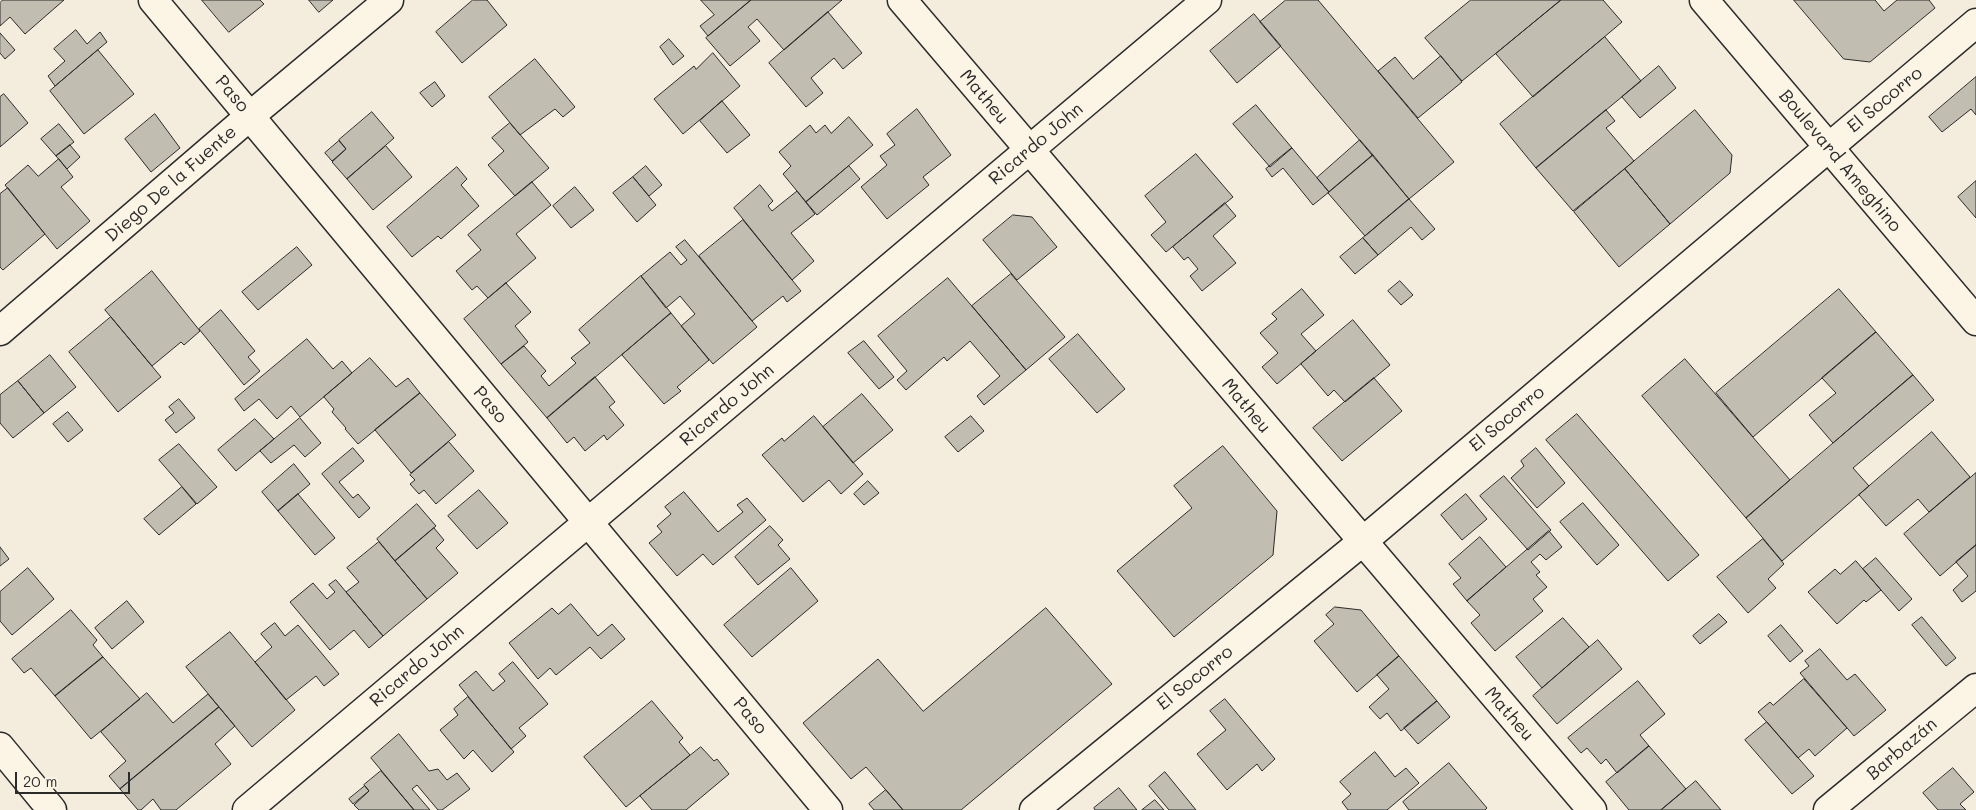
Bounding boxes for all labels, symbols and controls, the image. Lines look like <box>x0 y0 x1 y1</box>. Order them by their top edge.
street label: El Socorro <box>1843 62 1927 138</box>
street label: Matheu <box>955 65 1013 129</box>
street label: Paso <box>210 71 254 117</box>
street label: Boulevard Ameghino <box>1774 86 1906 236</box>
street label: Ricardo John <box>984 98 1088 190</box>
street label: Diego De la Fuente <box>101 121 241 247</box>
street label: Ricardo John <box>675 359 779 451</box>
street label: Matheu <box>1217 374 1275 438</box>
street label: El Socorro <box>1465 381 1549 457</box>
street label: Paso <box>468 382 512 428</box>
street label: Ricardo John <box>365 620 469 712</box>
street label: El Socorro <box>1153 641 1237 715</box>
street label: Matheu <box>1480 683 1538 745</box>
street label: Paso <box>728 693 772 739</box>
street label: Barbazán <box>1862 713 1942 785</box>
scale bar <box>18 762 132 794</box>
text: 20 m <box>23 771 57 791</box>

